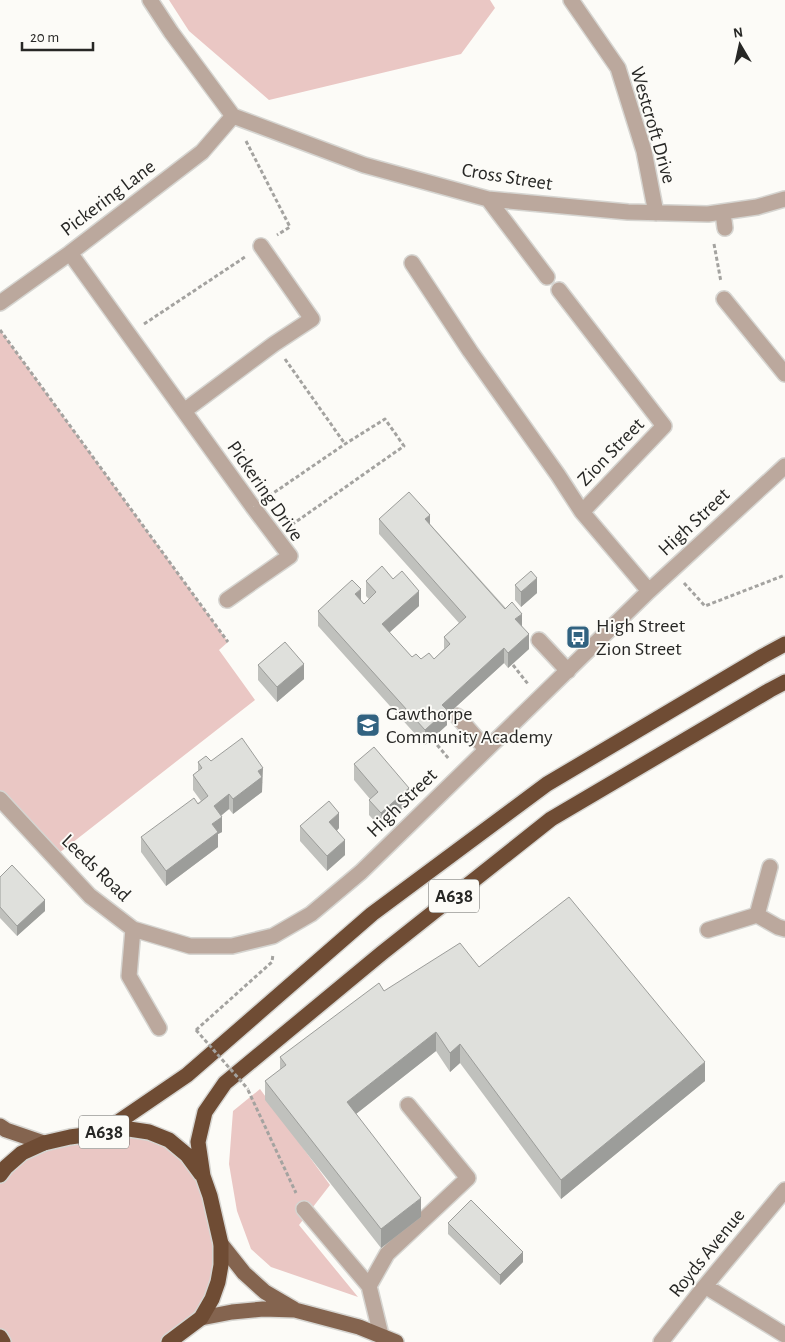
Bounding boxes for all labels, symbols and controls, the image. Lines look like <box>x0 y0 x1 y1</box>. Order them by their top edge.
scale bar <box>22 20 94 52</box>
north arrow <box>715 20 765 70</box>
text: N <box>732 25 744 41</box>
text: 20 m <box>30 30 59 45</box>
street label: Westcroft Drive <box>627 64 679 186</box>
street label: Pickering Lane <box>57 156 159 240</box>
street label: Cross Street <box>460 160 554 194</box>
street label: Zion Street <box>574 414 648 490</box>
street label: Pickering Drive <box>223 437 307 545</box>
street label: High Street <box>655 484 734 560</box>
place label: High Street Zion Street <box>596 616 686 659</box>
bus stop icon: High Street Zion Street <box>565 624 591 650</box>
place label: Gawthorpe Community Academy <box>386 704 553 747</box>
school or university icon: Gawthorpe Community Academy <box>355 712 381 738</box>
street label: High Street <box>363 764 441 841</box>
street label: Leeds Road <box>58 830 134 906</box>
road number: A638 <box>429 879 479 912</box>
road number: A638 <box>79 1116 129 1148</box>
street label: Royds Avenue <box>665 1205 749 1301</box>

